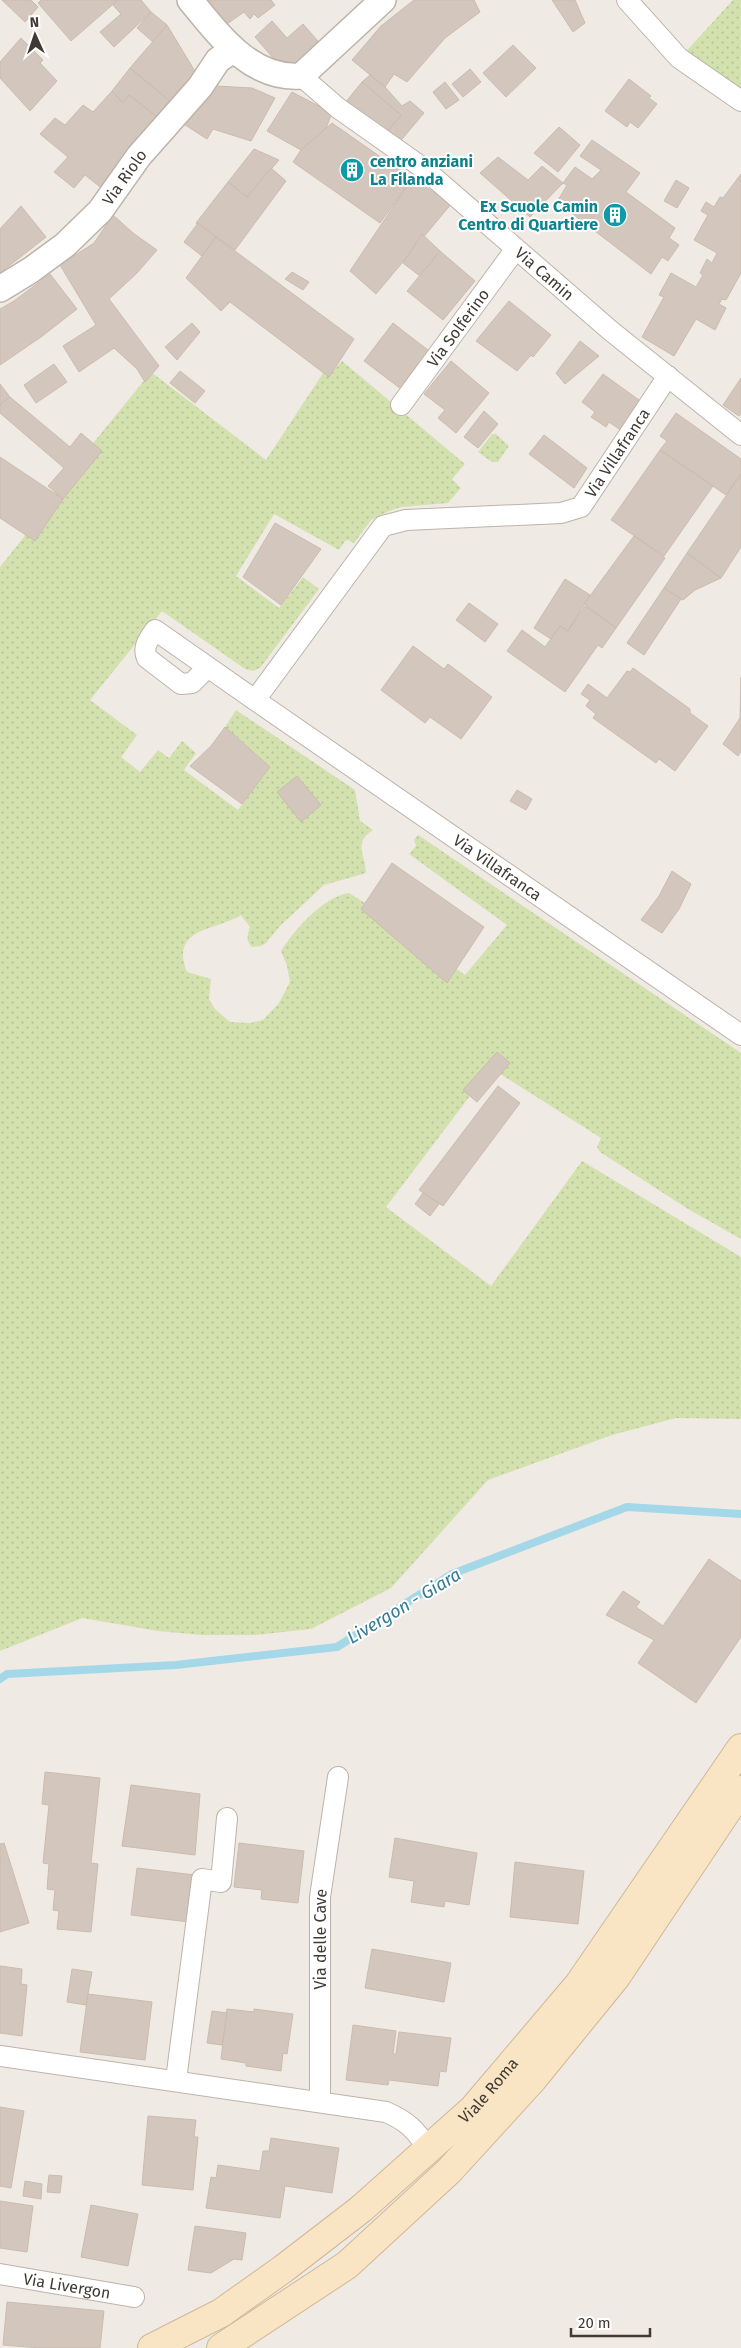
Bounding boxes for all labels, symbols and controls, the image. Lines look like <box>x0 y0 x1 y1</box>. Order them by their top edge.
north arrow <box>10 10 60 60</box>
text: N <box>29 14 39 31</box>
street label: Via Riolo <box>98 145 151 209</box>
place label: centro anziani La Filanda <box>370 152 473 189</box>
building icon: centro anziani La Filanda <box>339 157 365 183</box>
place label: Ex Scuole Camin Centro di Quartiere <box>458 197 598 234</box>
building icon: Ex Scuole Camin Centro di Quartiere <box>602 202 628 228</box>
street label: Via Camin <box>511 243 578 304</box>
street label: Via Solferino <box>423 285 493 371</box>
street label: Via Villafranca <box>581 405 654 501</box>
street label: Via Villafranca <box>450 831 545 905</box>
water label: Livergon - Giara <box>343 1563 465 1649</box>
street label: Via delle Cave <box>311 1887 331 1989</box>
street label: Viale Roma <box>455 2054 522 2127</box>
street label: Via Livergon <box>22 2269 112 2303</box>
scale bar <box>571 2306 650 2338</box>
text: 20 m <box>578 2314 611 2332</box>

